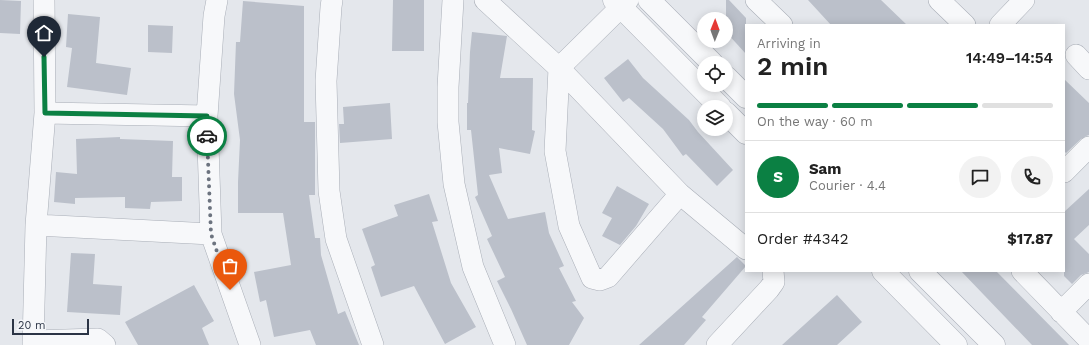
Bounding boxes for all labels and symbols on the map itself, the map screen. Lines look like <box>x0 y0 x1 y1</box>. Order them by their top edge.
north arrow <box>697 12 733 48</box>
pin <box>27 16 61 57</box>
courier <box>187 116 227 156</box>
pin <box>213 249 247 290</box>
scale bar <box>12 317 89 336</box>

